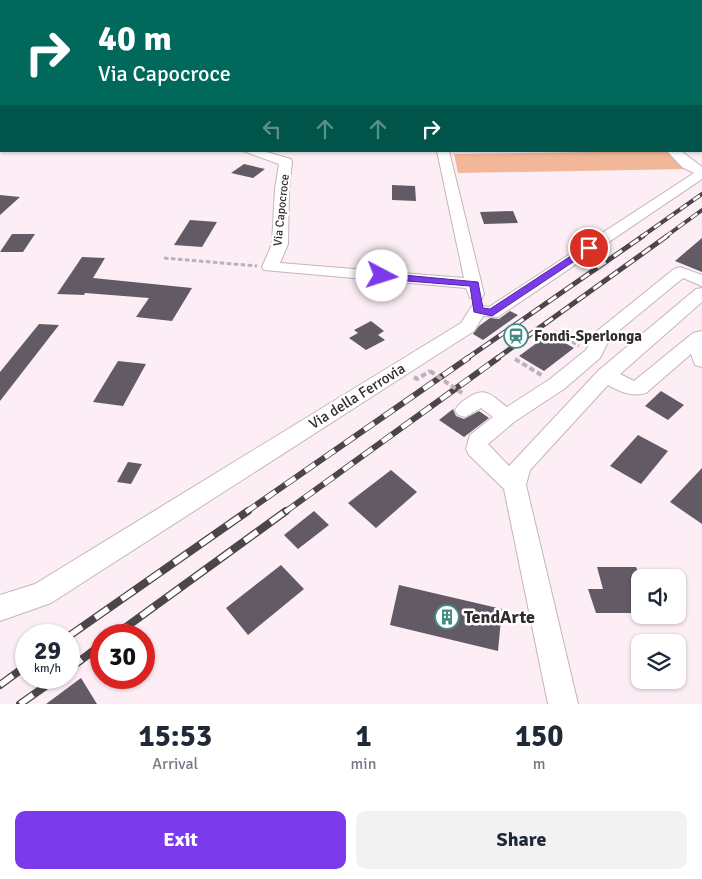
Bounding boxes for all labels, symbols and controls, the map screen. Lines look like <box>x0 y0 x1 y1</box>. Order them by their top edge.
text: 40 m <box>98 17 172 60</box>
icon: right <box>15 20 80 85</box>
text: Via Capocroce <box>98 60 231 87</box>
icon: left <box>258 115 286 143</box>
icon: ahead <box>311 115 339 143</box>
icon: ahead <box>364 115 392 143</box>
icon: right <box>417 115 445 143</box>
street label: Via Capocroce <box>270 173 293 247</box>
pin <box>568 227 610 269</box>
icon: arrive <box>575 234 603 262</box>
position arrow <box>355 249 407 301</box>
station icon: Fondi-Sperlonga <box>503 323 529 349</box>
place label: Fondi-Sperlonga <box>534 327 642 345</box>
street label: Via della Ferrovia <box>305 359 409 433</box>
map controls <box>631 569 686 689</box>
button: sound <box>631 569 686 624</box>
building icon: TendArte <box>434 604 460 630</box>
place label: TendArte <box>464 606 535 628</box>
speed limit sign: 30 <box>90 624 155 689</box>
button: layers <box>631 634 686 689</box>
text: 29 <box>34 635 61 666</box>
text: km/h <box>34 661 61 676</box>
text: 15:53 <box>138 718 212 755</box>
text: 1 <box>355 718 372 755</box>
text: 150 <box>515 718 563 755</box>
text: Arrival <box>152 754 198 774</box>
text: min <box>351 754 376 774</box>
text: m <box>533 754 546 774</box>
button: Exit <box>15 811 346 869</box>
button: Share <box>356 811 687 869</box>

